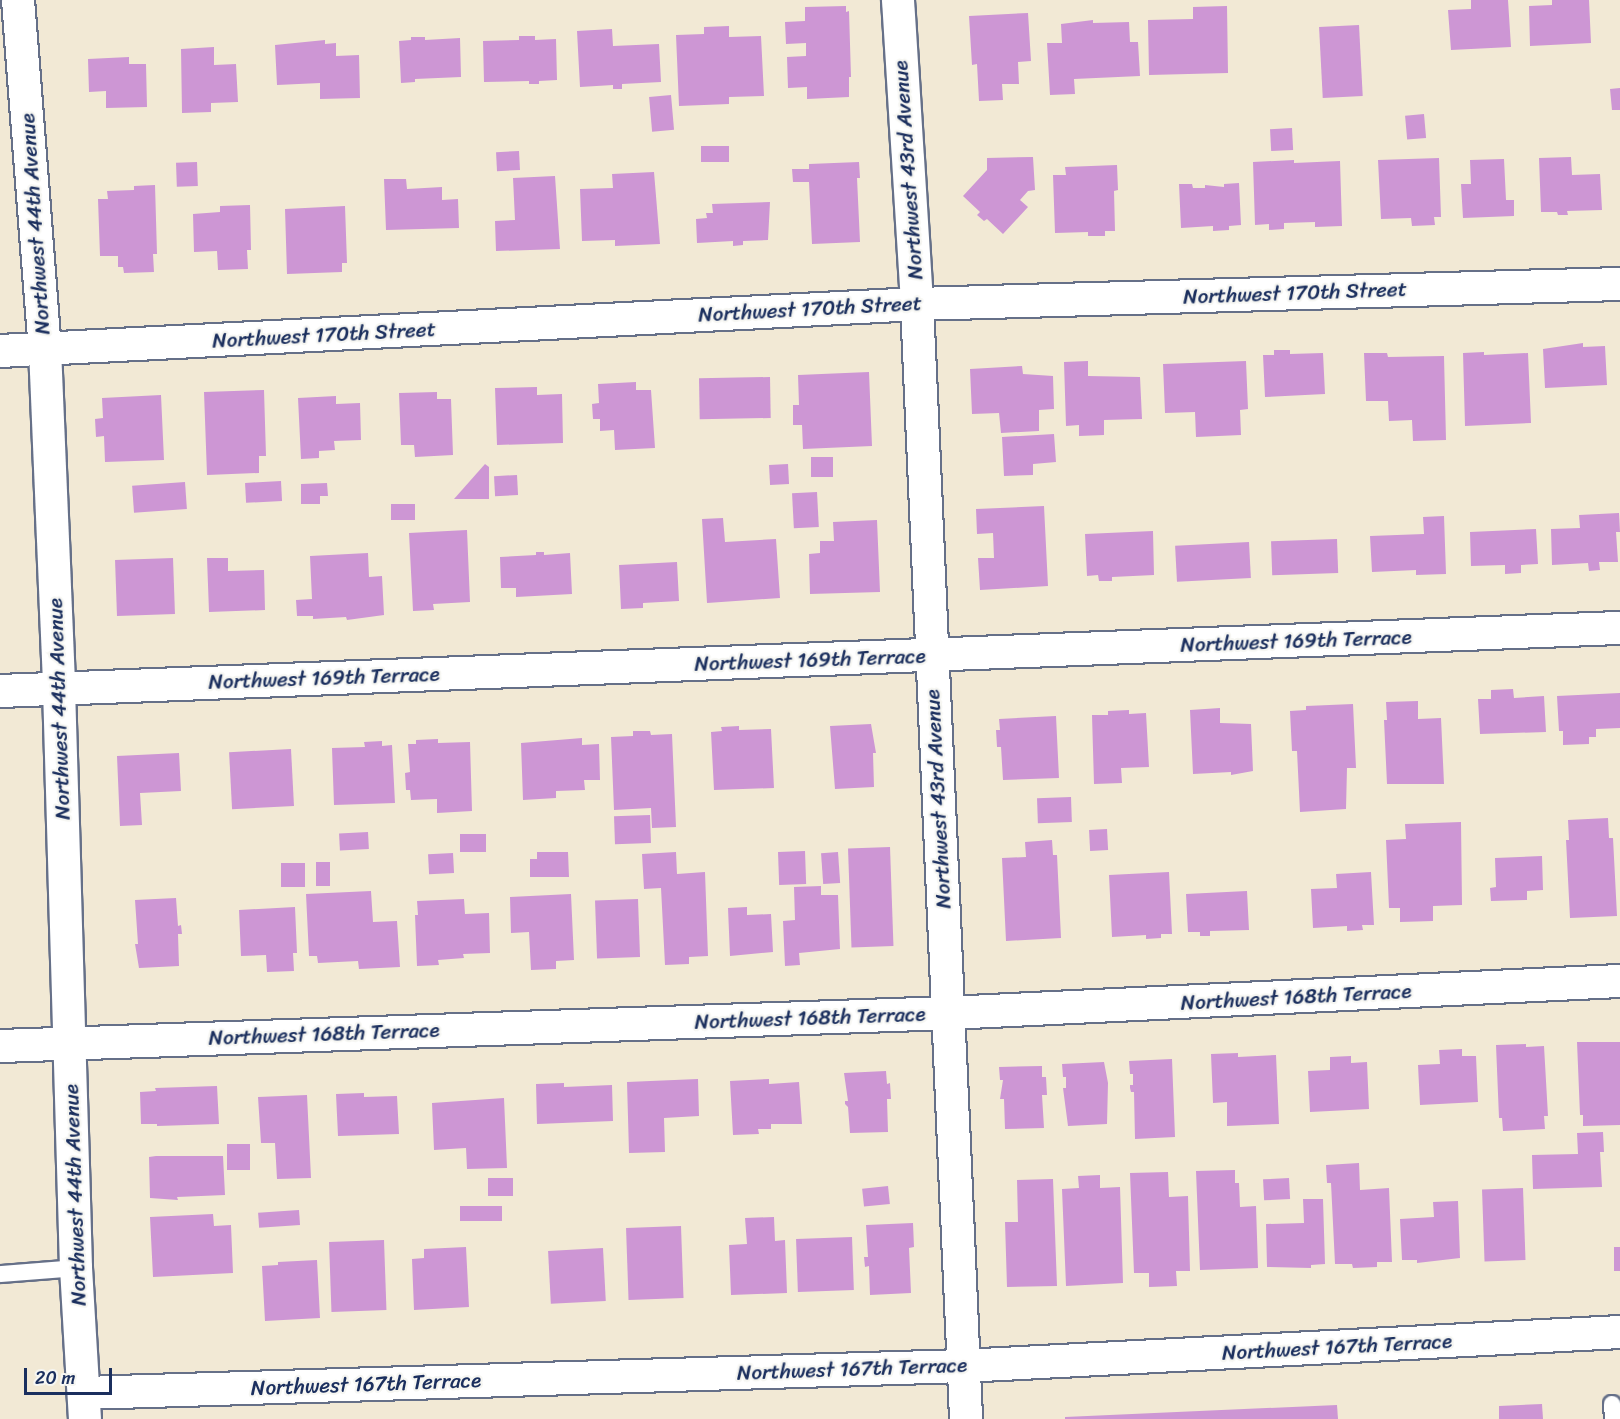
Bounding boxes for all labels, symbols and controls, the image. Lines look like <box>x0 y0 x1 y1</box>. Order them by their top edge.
street label: Northwest 43rd Avenue <box>888 60 928 280</box>
street label: Northwest 44th Avenue <box>15 112 55 336</box>
street label: Northwest 170th Street <box>1183 277 1407 309</box>
street label: Northwest 170th Street <box>698 291 922 327</box>
street label: Northwest 170th Street <box>212 317 436 353</box>
street label: Northwest 44th Avenue <box>43 598 75 820</box>
street label: Northwest 169th Terrace <box>1180 624 1412 658</box>
street label: Northwest 169th Terrace <box>694 643 926 677</box>
street label: Northwest 169th Terrace <box>208 661 440 695</box>
street label: Northwest 43rd Avenue <box>920 689 956 909</box>
street label: Northwest 168th Terrace <box>1180 978 1412 1016</box>
street label: Northwest 168th Terrace <box>694 1001 926 1035</box>
street label: Northwest 168th Terrace <box>208 1017 440 1051</box>
street label: Northwest 44th Avenue <box>59 1084 91 1306</box>
street label: Northwest 167th Terrace <box>1221 1328 1453 1366</box>
street label: Northwest 167th Terrace <box>736 1352 968 1386</box>
scale bar <box>27 1356 116 1394</box>
text: 20 m <box>35 1362 75 1394</box>
street label: Northwest 167th Terrace <box>250 1367 482 1401</box>

